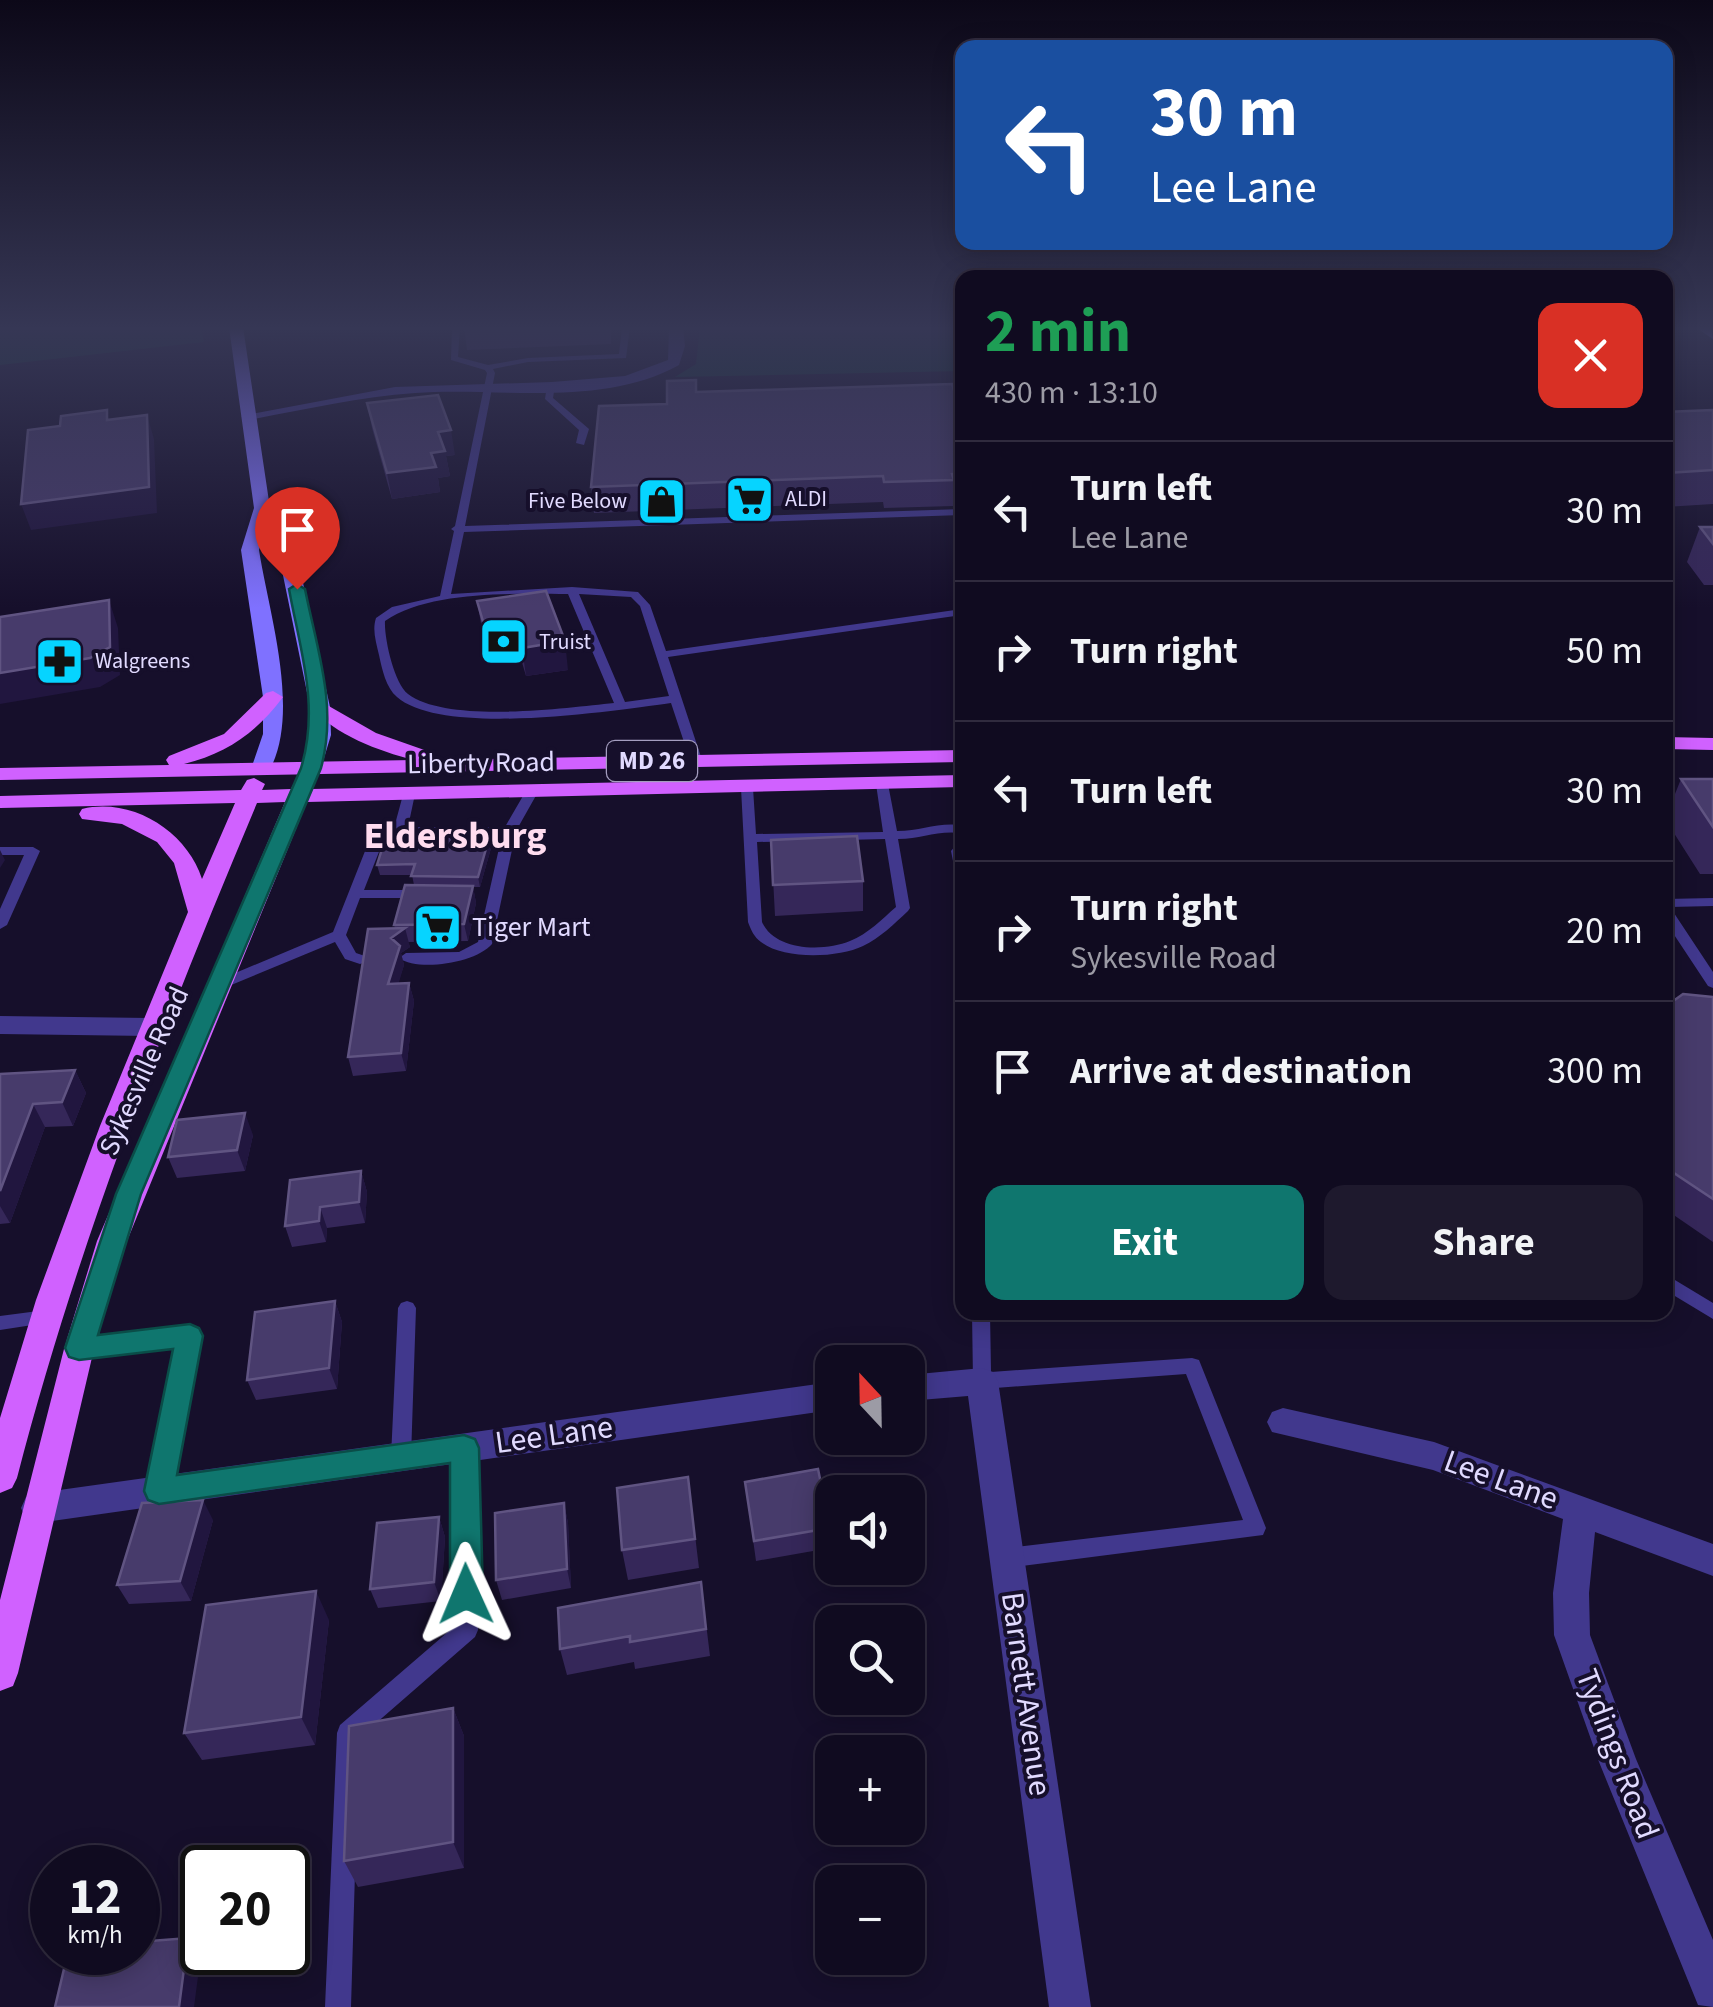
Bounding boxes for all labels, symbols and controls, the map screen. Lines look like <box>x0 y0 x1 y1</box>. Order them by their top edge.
text: 30 m <box>1150 63 1298 163</box>
icon: left <box>985 80 1115 210</box>
text: Lee Lane <box>1150 156 1316 220</box>
text: 2 min <box>985 290 1131 375</box>
button: close <box>1538 303 1643 408</box>
text: 430 m · 13:10 <box>985 370 1158 416</box>
text: Turn left <box>1070 461 1212 515</box>
supermarket icon: ALDI <box>724 473 776 525</box>
shop icon: Five Below <box>636 475 688 527</box>
place label: ALDI <box>785 483 827 515</box>
icon: left <box>985 484 1040 539</box>
text: 30 m <box>1566 484 1643 538</box>
place label: Five Below <box>528 485 627 517</box>
pin <box>255 487 340 590</box>
icon: arrive <box>270 502 325 557</box>
text: Lee Lane <box>1070 515 1188 561</box>
bank icon: Truist <box>478 616 530 668</box>
icon: right <box>985 624 1040 679</box>
text: Turn right <box>1070 624 1238 678</box>
text: 50 m <box>1566 624 1643 678</box>
place label: Truist <box>539 626 592 658</box>
pharmacy icon: Walgreens <box>34 635 86 687</box>
place label: Walgreens <box>95 645 190 677</box>
road number: MD 26 <box>607 741 697 781</box>
street label: Liberty Road <box>407 742 555 784</box>
icon: left <box>985 764 1040 819</box>
text: Turn left <box>1070 764 1212 818</box>
text: 30 m <box>1566 764 1643 818</box>
district label: Eldersburg <box>363 809 547 863</box>
text: Turn right <box>1070 881 1238 935</box>
supermarket icon: Tiger Mart <box>411 901 463 953</box>
icon: right <box>985 904 1040 959</box>
text: 20 m <box>1566 904 1643 958</box>
place label: Tiger Mart <box>472 907 591 947</box>
text: Sykesville Road <box>1070 935 1277 981</box>
street label: Sykesville Road <box>89 980 199 1162</box>
icon: arrive <box>985 1044 1040 1099</box>
text: Arrive at destination <box>1070 1044 1412 1098</box>
text: 300 m <box>1547 1044 1643 1098</box>
button: Exit <box>985 1185 1304 1300</box>
button: Share <box>1324 1185 1643 1300</box>
north arrow <box>815 1345 925 1455</box>
map controls <box>815 1345 925 1975</box>
street label: Lee Lane <box>492 1404 616 1466</box>
street label: Lee Lane <box>1438 1438 1564 1522</box>
button: sound <box>815 1475 925 1585</box>
position arrow <box>414 1542 518 1646</box>
street label: Barnett Avenue <box>989 1589 1063 1799</box>
button: search <box>815 1605 925 1715</box>
street label: Tydings Road <box>1564 1662 1670 1846</box>
button: + <box>815 1735 925 1845</box>
speed limit sign: 20 <box>180 1845 310 1975</box>
text: 12 <box>69 1862 121 1933</box>
button: − <box>815 1865 925 1975</box>
text: km/h <box>67 1917 123 1953</box>

